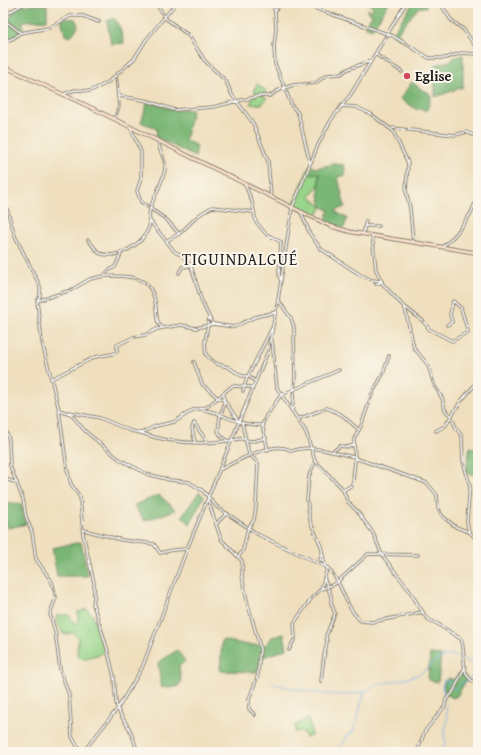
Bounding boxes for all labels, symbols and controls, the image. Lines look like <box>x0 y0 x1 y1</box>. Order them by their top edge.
place label: Eglise <box>415 66 452 86</box>
marker: Eglise <box>402 71 412 81</box>
district label: TIGUINDALGUÉ <box>182 247 298 271</box>

